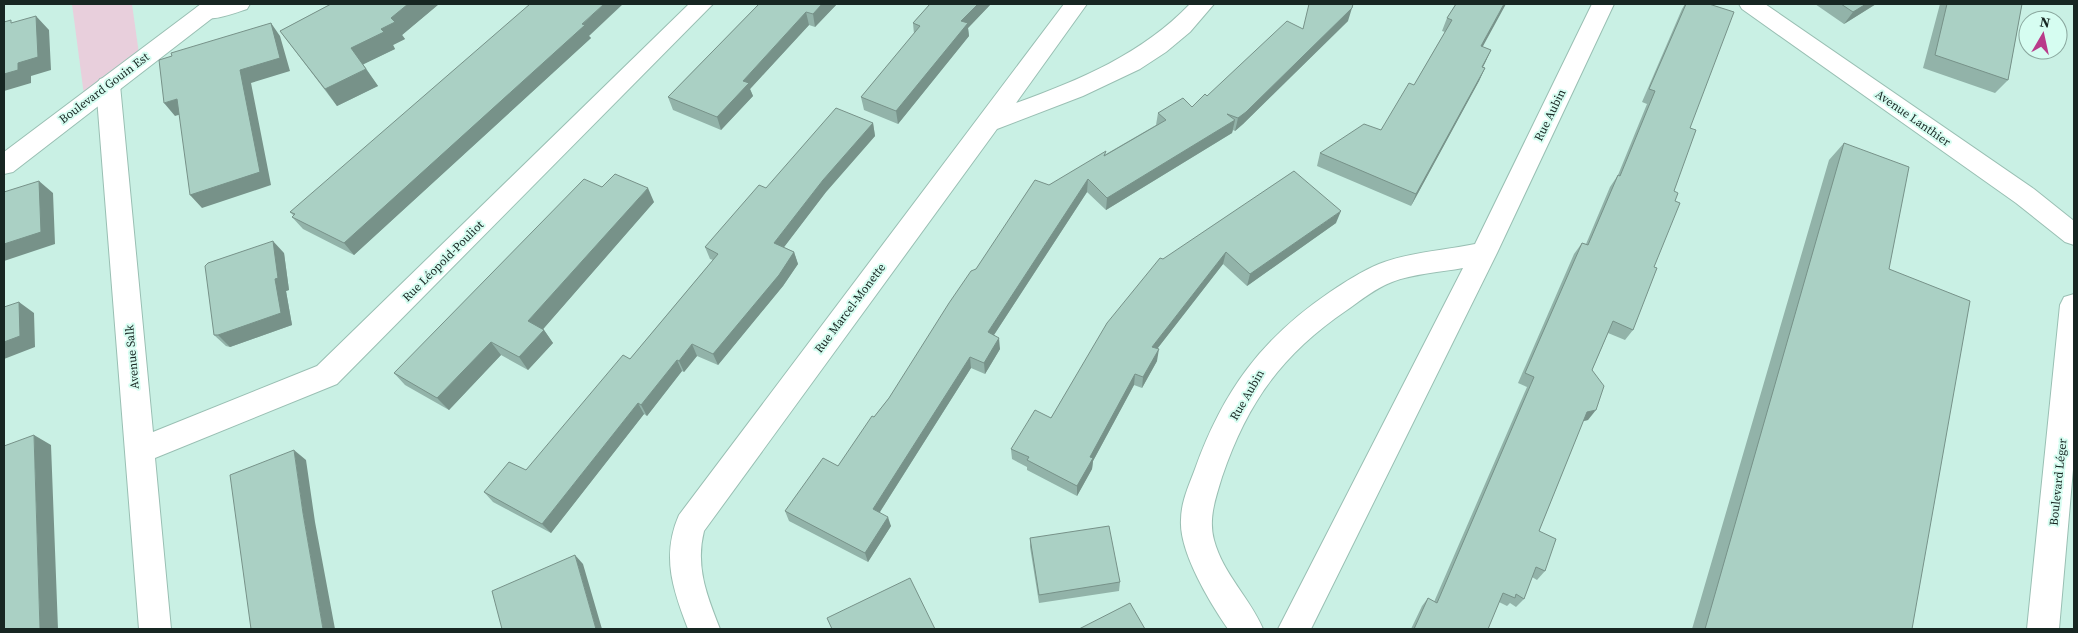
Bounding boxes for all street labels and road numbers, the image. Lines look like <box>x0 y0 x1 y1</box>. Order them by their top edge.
street label: Boulevard Gouin Est <box>56 49 152 127</box>
street label: Rue Aubin <box>1531 86 1569 144</box>
street label: Avenue Lanthier <box>1872 86 1954 150</box>
street label: Rue Léopold-Pouliot <box>399 217 487 305</box>
street label: Rue Marcel-Monette <box>811 260 889 356</box>
street label: Avenue Salk <box>121 324 143 390</box>
street label: Rue Aubin <box>1226 367 1268 423</box>
street label: Boulevard Léger <box>2045 438 2071 526</box>

